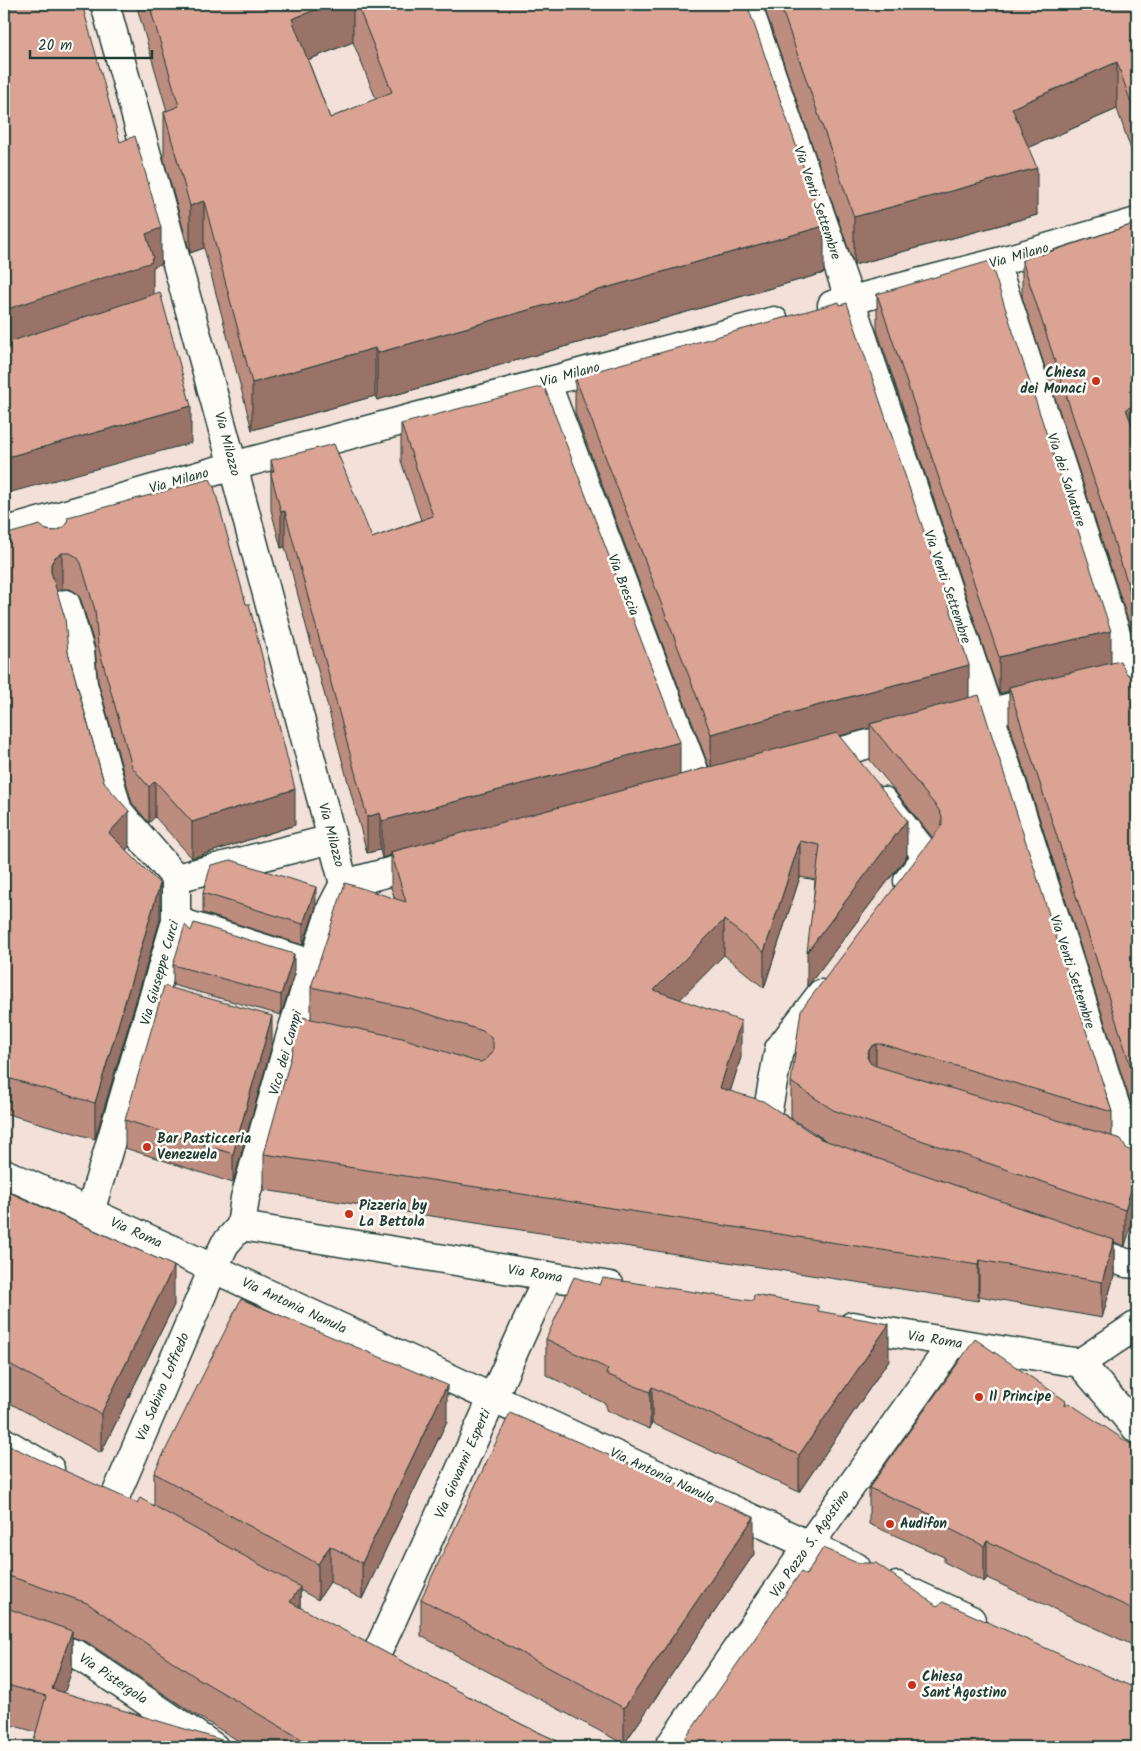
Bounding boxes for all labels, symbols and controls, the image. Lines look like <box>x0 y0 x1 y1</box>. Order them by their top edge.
scale bar <box>30 28 152 60</box>
text: 20 m <box>38 34 72 58</box>
street label: Via Venti Settembre <box>787 143 847 263</box>
street label: Via Milano <box>987 237 1051 275</box>
street label: Via Milano <box>538 356 602 394</box>
place label: Chiesa dei Monaci <box>1020 362 1086 400</box>
marker: Chiesa dei Monaci <box>1090 375 1102 387</box>
street label: Via Milazzo <box>208 409 246 479</box>
street label: Via dei Salvatore <box>1040 430 1092 531</box>
street label: Via Milano <box>147 462 211 500</box>
street label: Via Venti Settembre <box>917 527 977 647</box>
street label: Via Brescia <box>601 551 645 619</box>
street label: Via Milazzo <box>312 800 350 870</box>
street label: Via Venti Settembre <box>1043 912 1101 1033</box>
street label: Via Giuseppe Curci <box>134 917 186 1028</box>
street label: Vico dei Campi <box>263 1007 309 1098</box>
place label: Bar Pasticceria Venezuela <box>157 1128 251 1166</box>
marker: Bar Pasticceria Venezuela <box>141 1141 153 1153</box>
place label: Pizzeria by La Bettola <box>359 1195 428 1233</box>
marker: Pizzeria by La Bettola <box>343 1208 355 1220</box>
street label: Via Roma <box>106 1212 166 1254</box>
street label: Via Roma <box>506 1259 564 1289</box>
street label: Via Antonia Nanula <box>238 1272 350 1340</box>
street label: Via Roma <box>906 1325 964 1355</box>
street label: Via Sabino Loffredo <box>130 1329 196 1445</box>
place label: Il Principe <box>989 1386 1052 1408</box>
marker: Il Principe <box>973 1391 985 1403</box>
street label: Via Giovanni Esperti <box>429 1405 497 1522</box>
street label: Via Antonia Nanula <box>606 1442 718 1510</box>
street label: Via Pozzo S. Agostino <box>764 1485 856 1603</box>
place label: Audifon <box>900 1513 947 1535</box>
marker: Audifon <box>884 1518 896 1530</box>
street label: Via Pistergola <box>74 1648 152 1710</box>
place label: Chiesa Sant'Agostino <box>922 1666 1007 1704</box>
marker: Chiesa Sant'Agostino <box>906 1679 918 1691</box>

